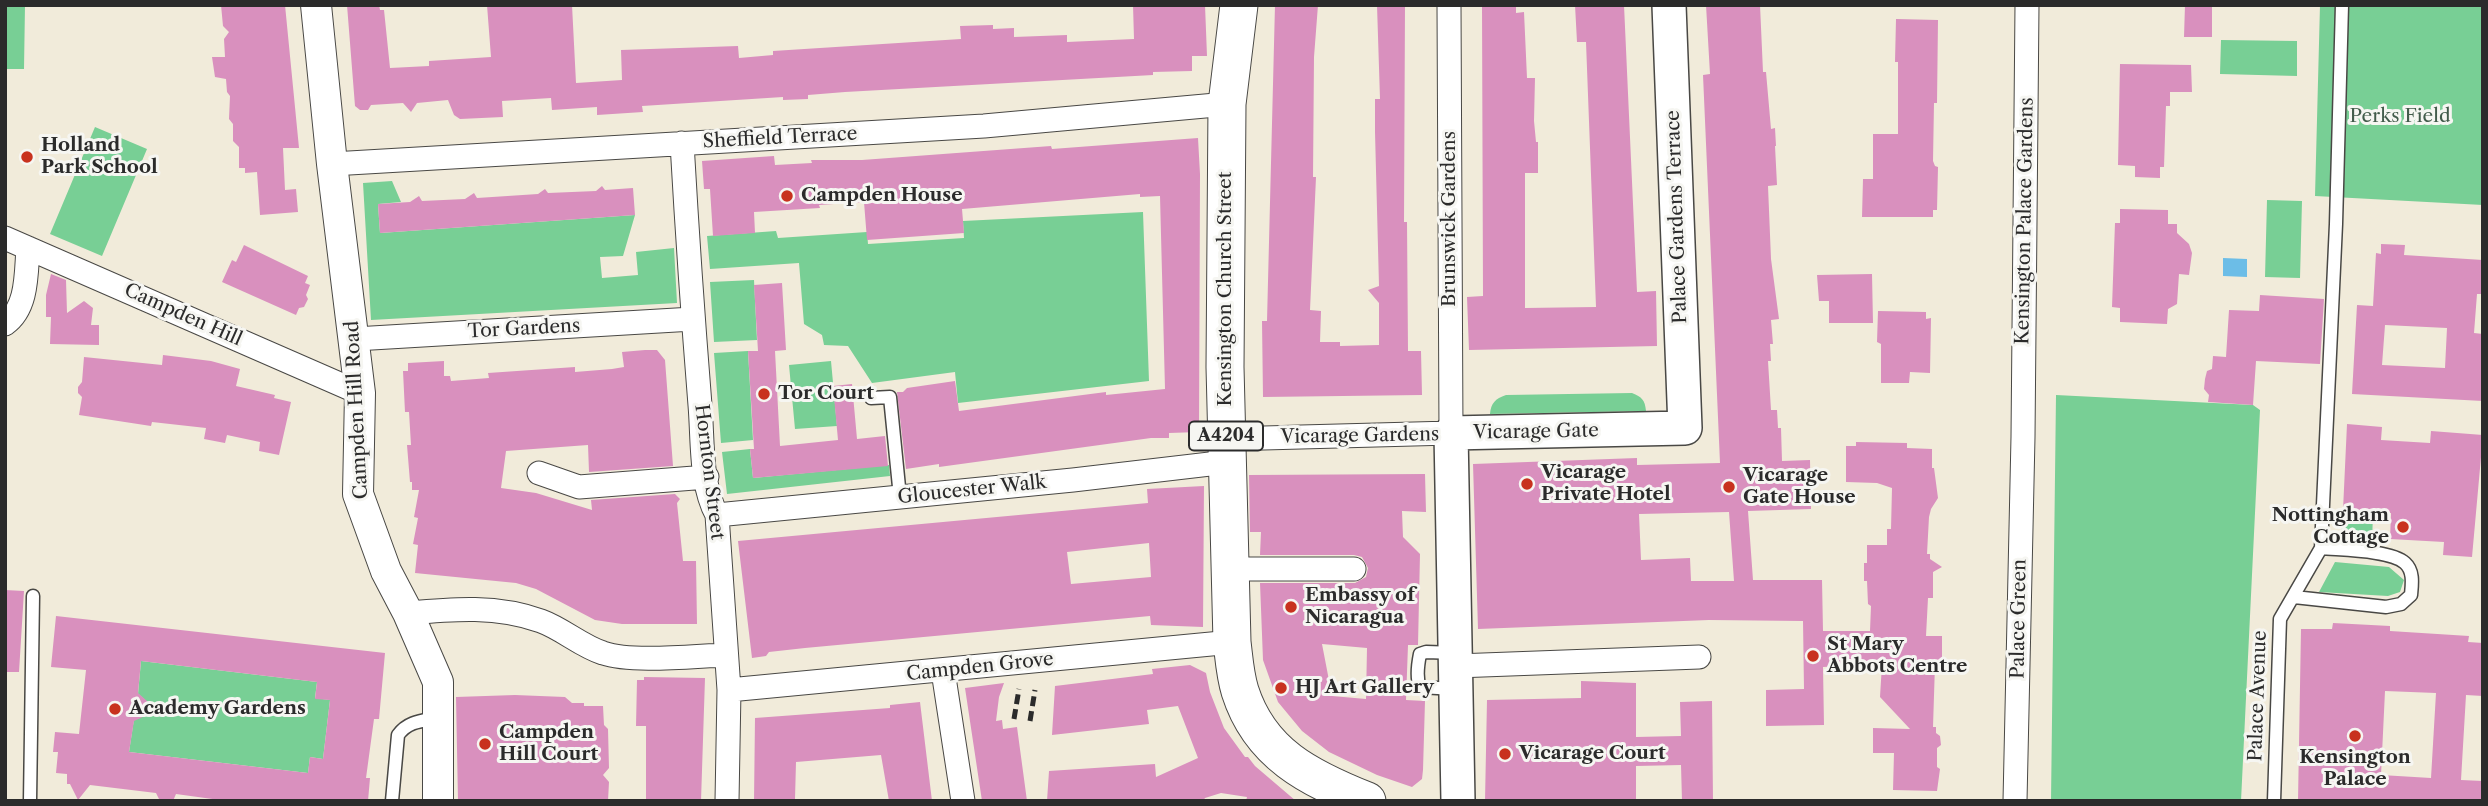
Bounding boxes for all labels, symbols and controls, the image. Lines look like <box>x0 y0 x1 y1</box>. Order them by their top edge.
street label: Kensington Palace Gardens <box>2011 97 2039 345</box>
park label: Perks Field <box>2350 106 2450 128</box>
street label: Palace Gardens Terrace <box>1662 110 1692 324</box>
street label: Sheffield Terrace <box>702 123 858 153</box>
street label: Brunswick Gardens <box>1439 131 1461 307</box>
place label: Holland Park School <box>41 135 158 179</box>
marker: Holland Park School <box>19 149 35 165</box>
street label: Kensington Church Street <box>1215 172 1237 406</box>
place label: Campden House <box>801 185 963 207</box>
marker: Campden House <box>779 188 795 204</box>
street label: Campden Hill <box>121 279 245 351</box>
street label: Tor Gardens <box>467 315 581 343</box>
street label: Campden Hill Road <box>341 320 373 500</box>
place label: Tor Court <box>778 383 874 405</box>
marker: Tor Court <box>756 386 772 402</box>
street label: Hornton Street <box>689 403 729 541</box>
street label: Vicarage Gate <box>1473 420 1599 444</box>
road number: A4204 <box>1189 422 1263 450</box>
street label: Vicarage Gardens <box>1281 423 1439 449</box>
place label: Vicarage Private Hotel <box>1541 462 1671 506</box>
place label: Vicarage Gate House <box>1743 465 1856 509</box>
street label: Gloucester Walk <box>897 471 1047 509</box>
marker: Vicarage Private Hotel <box>1519 476 1535 492</box>
marker: Vicarage Gate House <box>1721 479 1737 495</box>
place label: Nottingham Cottage <box>2272 505 2389 549</box>
marker: Nottingham Cottage <box>2395 519 2411 535</box>
street label: Palace Green <box>2007 559 2031 679</box>
place label: Embassy of Nicaragua <box>1305 585 1415 629</box>
marker: Embassy of Nicaragua <box>1283 599 1299 615</box>
street label: Palace Avenue <box>2244 630 2272 762</box>
place label: St Mary Abbots Centre <box>1827 634 1967 678</box>
street label: Campden Grove <box>905 648 1055 686</box>
marker: St Mary Abbots Centre <box>1805 648 1821 664</box>
place label: HJ Art Gallery <box>1295 677 1434 699</box>
marker: HJ Art Gallery <box>1273 680 1289 696</box>
place label: Academy Gardens <box>129 698 306 720</box>
marker: Academy Gardens <box>107 701 123 717</box>
place label: Campden Hill Court <box>499 722 598 766</box>
marker: Kensington Palace <box>2347 728 2363 744</box>
marker: Campden Hill Court <box>477 736 493 752</box>
place label: Vicarage Court <box>1519 743 1666 765</box>
marker: Vicarage Court <box>1497 746 1513 762</box>
place label: Kensington Palace <box>2299 747 2411 791</box>

